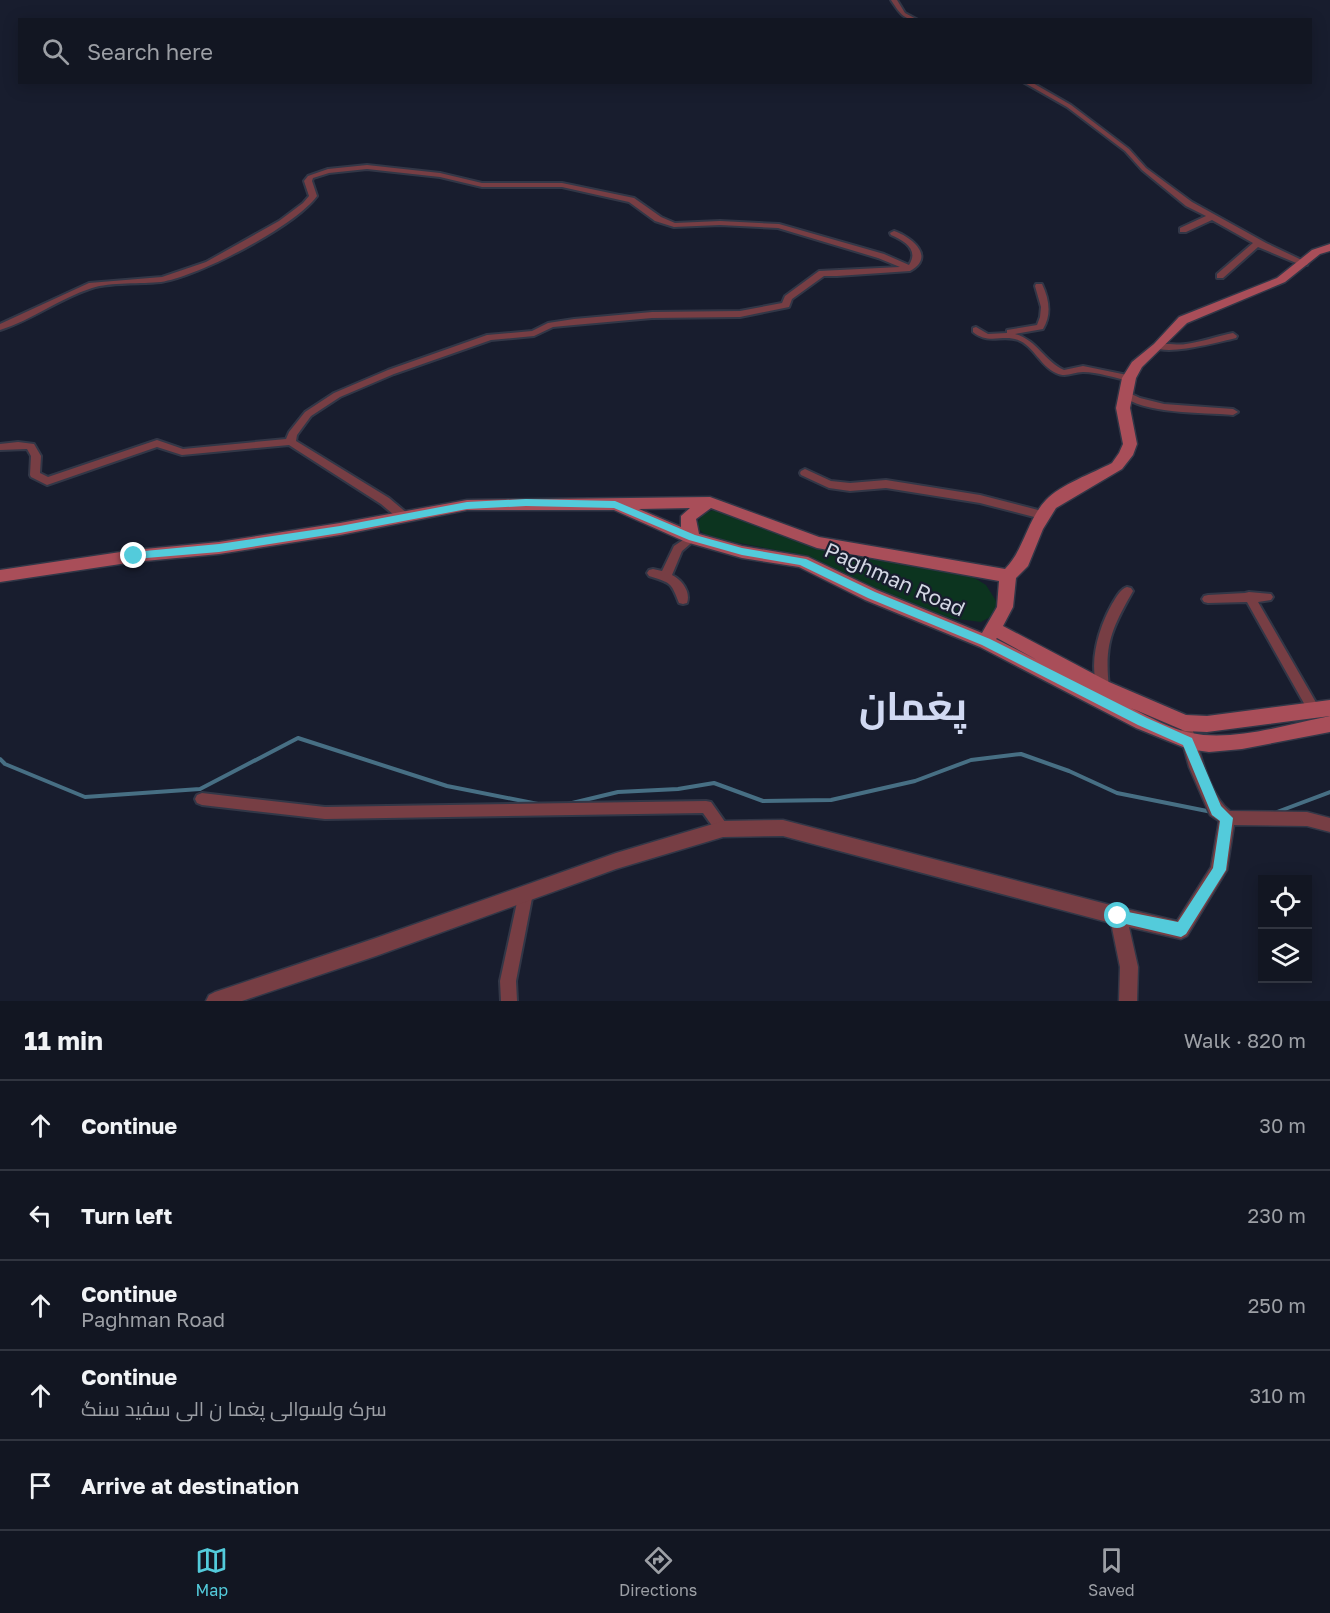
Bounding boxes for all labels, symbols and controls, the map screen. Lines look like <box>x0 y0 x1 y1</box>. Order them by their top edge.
search box <box>18 18 1312 84</box>
icon: search <box>39 35 72 68</box>
text: Search here <box>87 38 213 65</box>
street label: Paghman Road <box>821 536 969 622</box>
route end <box>120 542 146 568</box>
district label: پغمان <box>859 682 967 734</box>
map controls <box>1258 875 1312 983</box>
button: locate <box>1258 875 1312 929</box>
route start <box>1104 902 1130 928</box>
button: layers <box>1258 929 1312 983</box>
text: 11 min <box>24 1025 103 1056</box>
text: Walk · 820 m <box>1184 1028 1306 1052</box>
icon: ahead <box>24 1109 57 1142</box>
text: Continue <box>81 1112 177 1139</box>
text: 30 m <box>1259 1113 1306 1137</box>
icon: left <box>24 1199 57 1232</box>
text: Turn left <box>81 1202 172 1229</box>
text: 230 m <box>1248 1203 1306 1227</box>
text: Continue <box>81 1280 177 1307</box>
icon: ahead <box>24 1289 57 1322</box>
text: 250 m <box>1248 1293 1306 1317</box>
text: Paghman Road <box>81 1307 225 1331</box>
text: Continue <box>81 1363 177 1390</box>
icon: ahead <box>24 1379 57 1412</box>
text: 310 m <box>1250 1383 1306 1407</box>
text: سرک ولسوالی پغما ن الی سفید سنگ <box>81 1396 387 1420</box>
icon: arrive <box>24 1469 57 1502</box>
text: Arrive at destination <box>81 1472 299 1499</box>
tab: Map <box>195 1544 228 1600</box>
tab: Directions <box>619 1544 697 1600</box>
tab: Saved <box>1088 1544 1135 1600</box>

